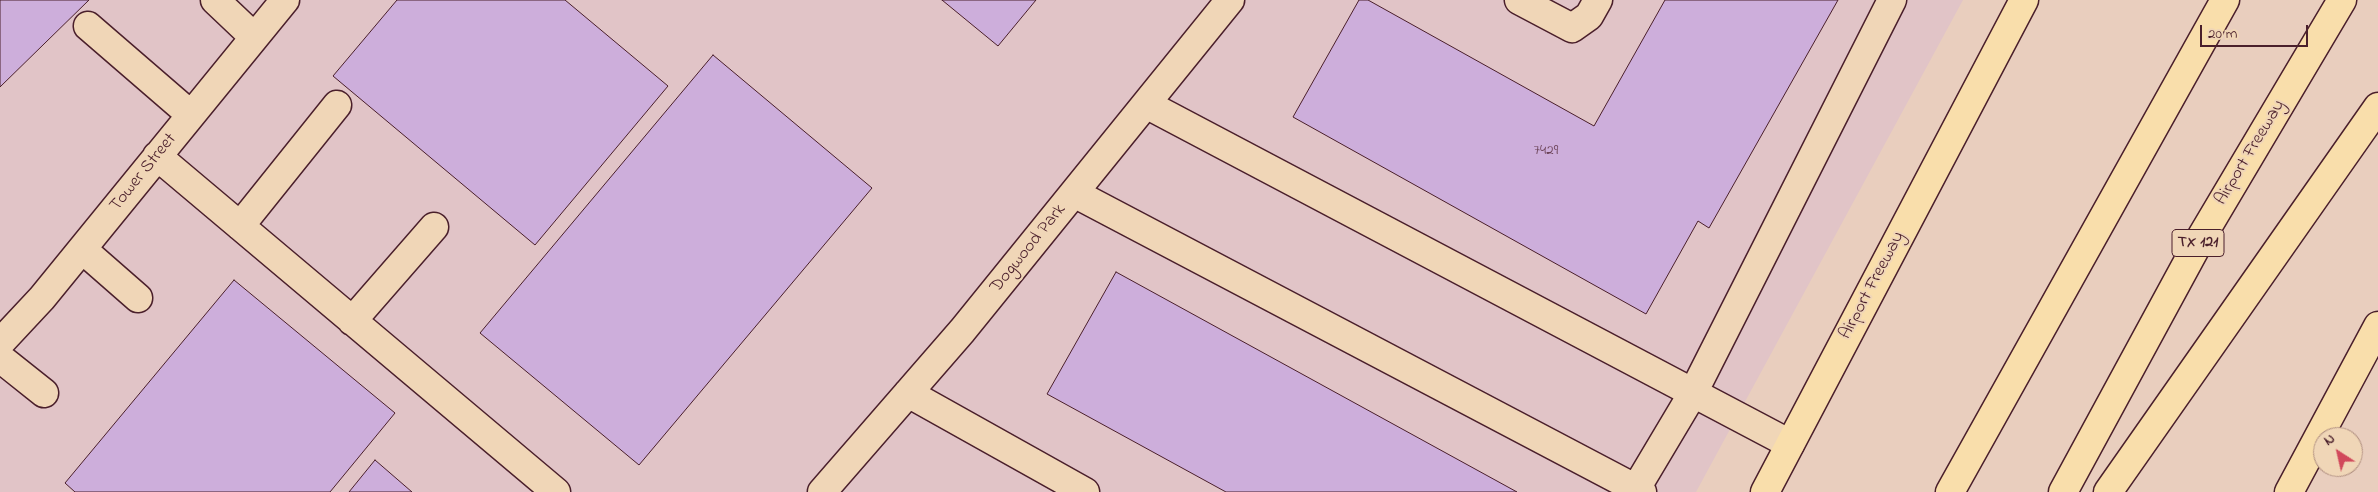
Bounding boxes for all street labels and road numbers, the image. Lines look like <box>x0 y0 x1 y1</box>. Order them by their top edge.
street label: Airport Freeway <box>2211 97 2291 209</box>
street label: Tower Street <box>106 130 182 216</box>
street label: Dogwood Park <box>987 200 1071 298</box>
street label: Airport Freeway <box>1836 229 1910 343</box>
road number: TX 121 <box>2172 230 2224 256</box>

